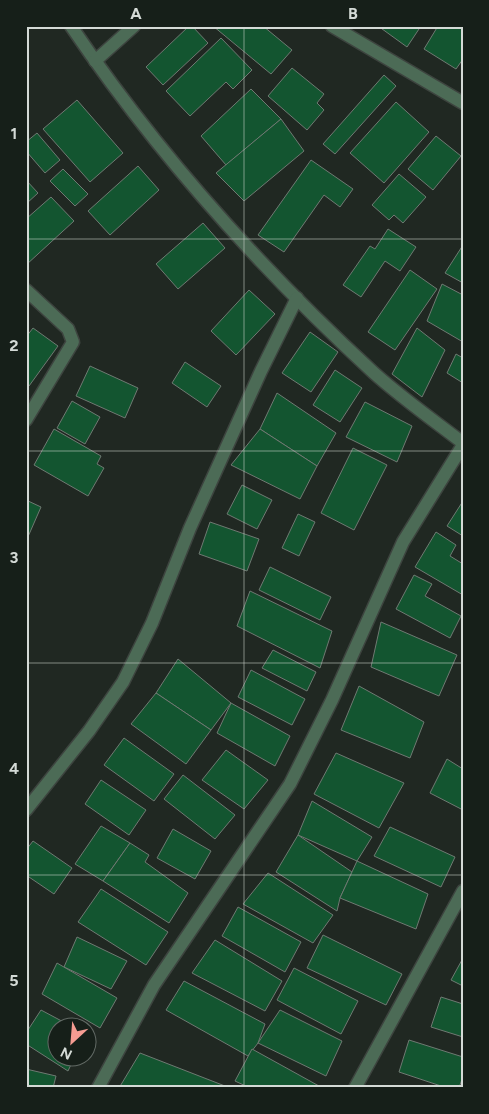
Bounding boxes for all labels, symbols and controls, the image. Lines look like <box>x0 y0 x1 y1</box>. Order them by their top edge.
text: A <box>130 4 142 23</box>
text: B <box>348 4 358 23</box>
text: 1 <box>11 124 17 143</box>
text: 2 <box>9 336 19 355</box>
text: 3 <box>10 548 19 567</box>
text: 4 <box>9 759 19 778</box>
text: 5 <box>9 971 19 990</box>
north arrow <box>48 1016 98 1066</box>
text: N <box>58 1043 75 1063</box>

